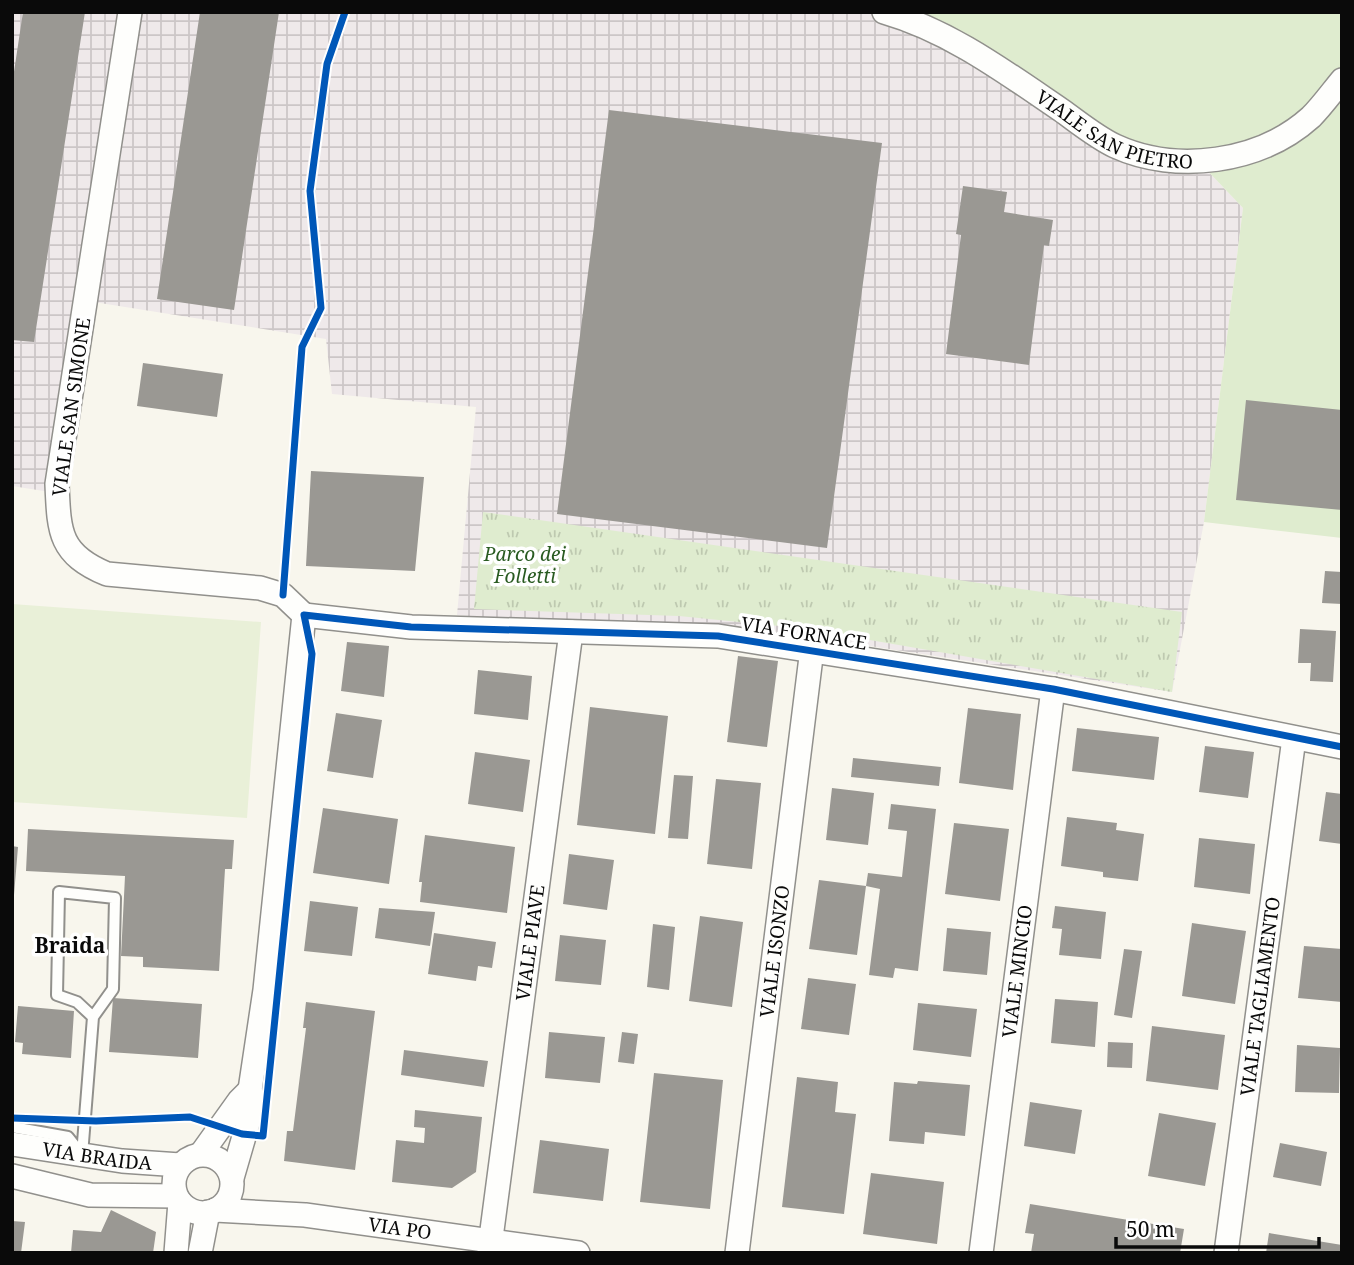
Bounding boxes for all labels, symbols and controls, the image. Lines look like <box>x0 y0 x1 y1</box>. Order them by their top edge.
street label: VIALE SAN PIETRO <box>1031 84 1193 174</box>
street label: VIALE SAN SIMONE <box>46 316 96 498</box>
park label: Parco dei Folletti <box>483 541 566 589</box>
street label: VIA FORNACE <box>739 610 869 656</box>
street label: VIALE PIAVE <box>509 883 551 1002</box>
street label: VIALE ISONZO <box>753 884 796 1019</box>
street label: VIALE TAGLIAMENTO <box>1234 895 1286 1097</box>
street label: VIALE MINCIO <box>996 903 1038 1039</box>
district label: Braida <box>35 931 105 959</box>
street label: VIA BRAIDA <box>40 1136 153 1176</box>
scale bar <box>1116 1206 1319 1250</box>
street label: VIA PO <box>367 1211 433 1245</box>
text: 50 m <box>1126 1215 1175 1243</box>

